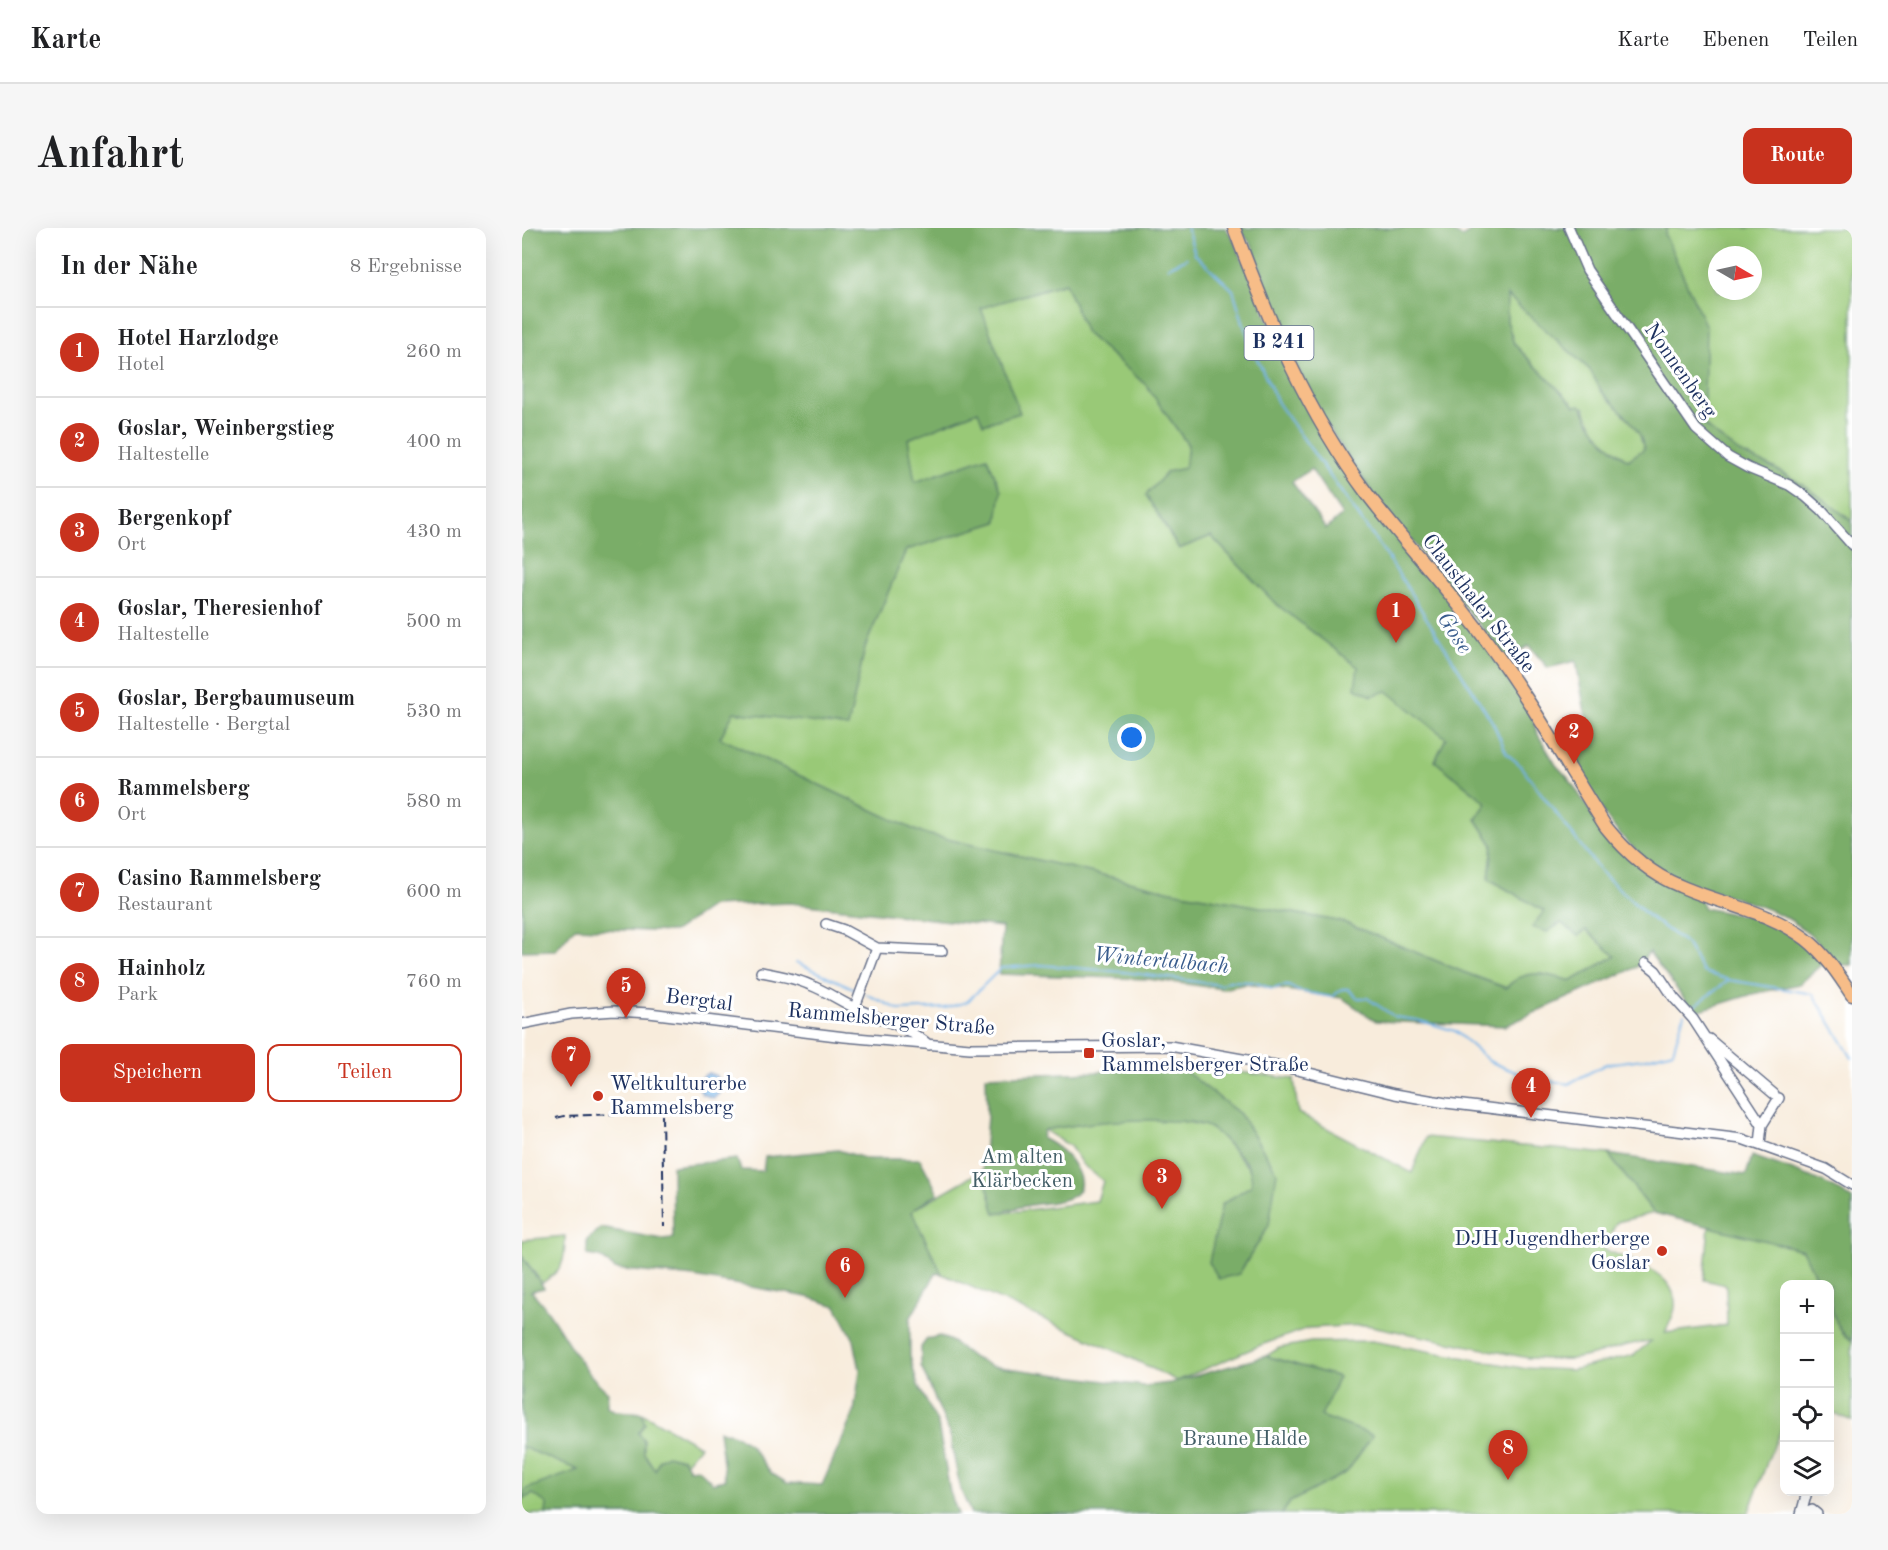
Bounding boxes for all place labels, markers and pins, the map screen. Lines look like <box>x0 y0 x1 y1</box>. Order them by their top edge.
pin: 1 <box>1376 594 1416 643</box>
pin: 2 <box>1554 714 1594 764</box>
pin: 5 <box>606 968 646 1018</box>
place label: Goslar, Rammelsberger Straße <box>1101 1031 1309 1076</box>
pin: 7 <box>551 1038 590 1087</box>
marker: Goslar, Rammelsberger Straße <box>1082 1046 1096 1060</box>
pin: 4 <box>1512 1068 1550 1118</box>
place label: Weltkulturerbe Rammelsberg <box>610 1074 747 1119</box>
marker: Weltkulturerbe Rammelsberg <box>591 1089 605 1103</box>
pin: 3 <box>1142 1160 1182 1209</box>
place label: DJH Jugendherberge Goslar <box>1454 1229 1650 1274</box>
marker: DJH Jugendherberge Goslar <box>1655 1244 1669 1258</box>
pin: 6 <box>826 1248 864 1298</box>
pin: 8 <box>1488 1430 1528 1480</box>

